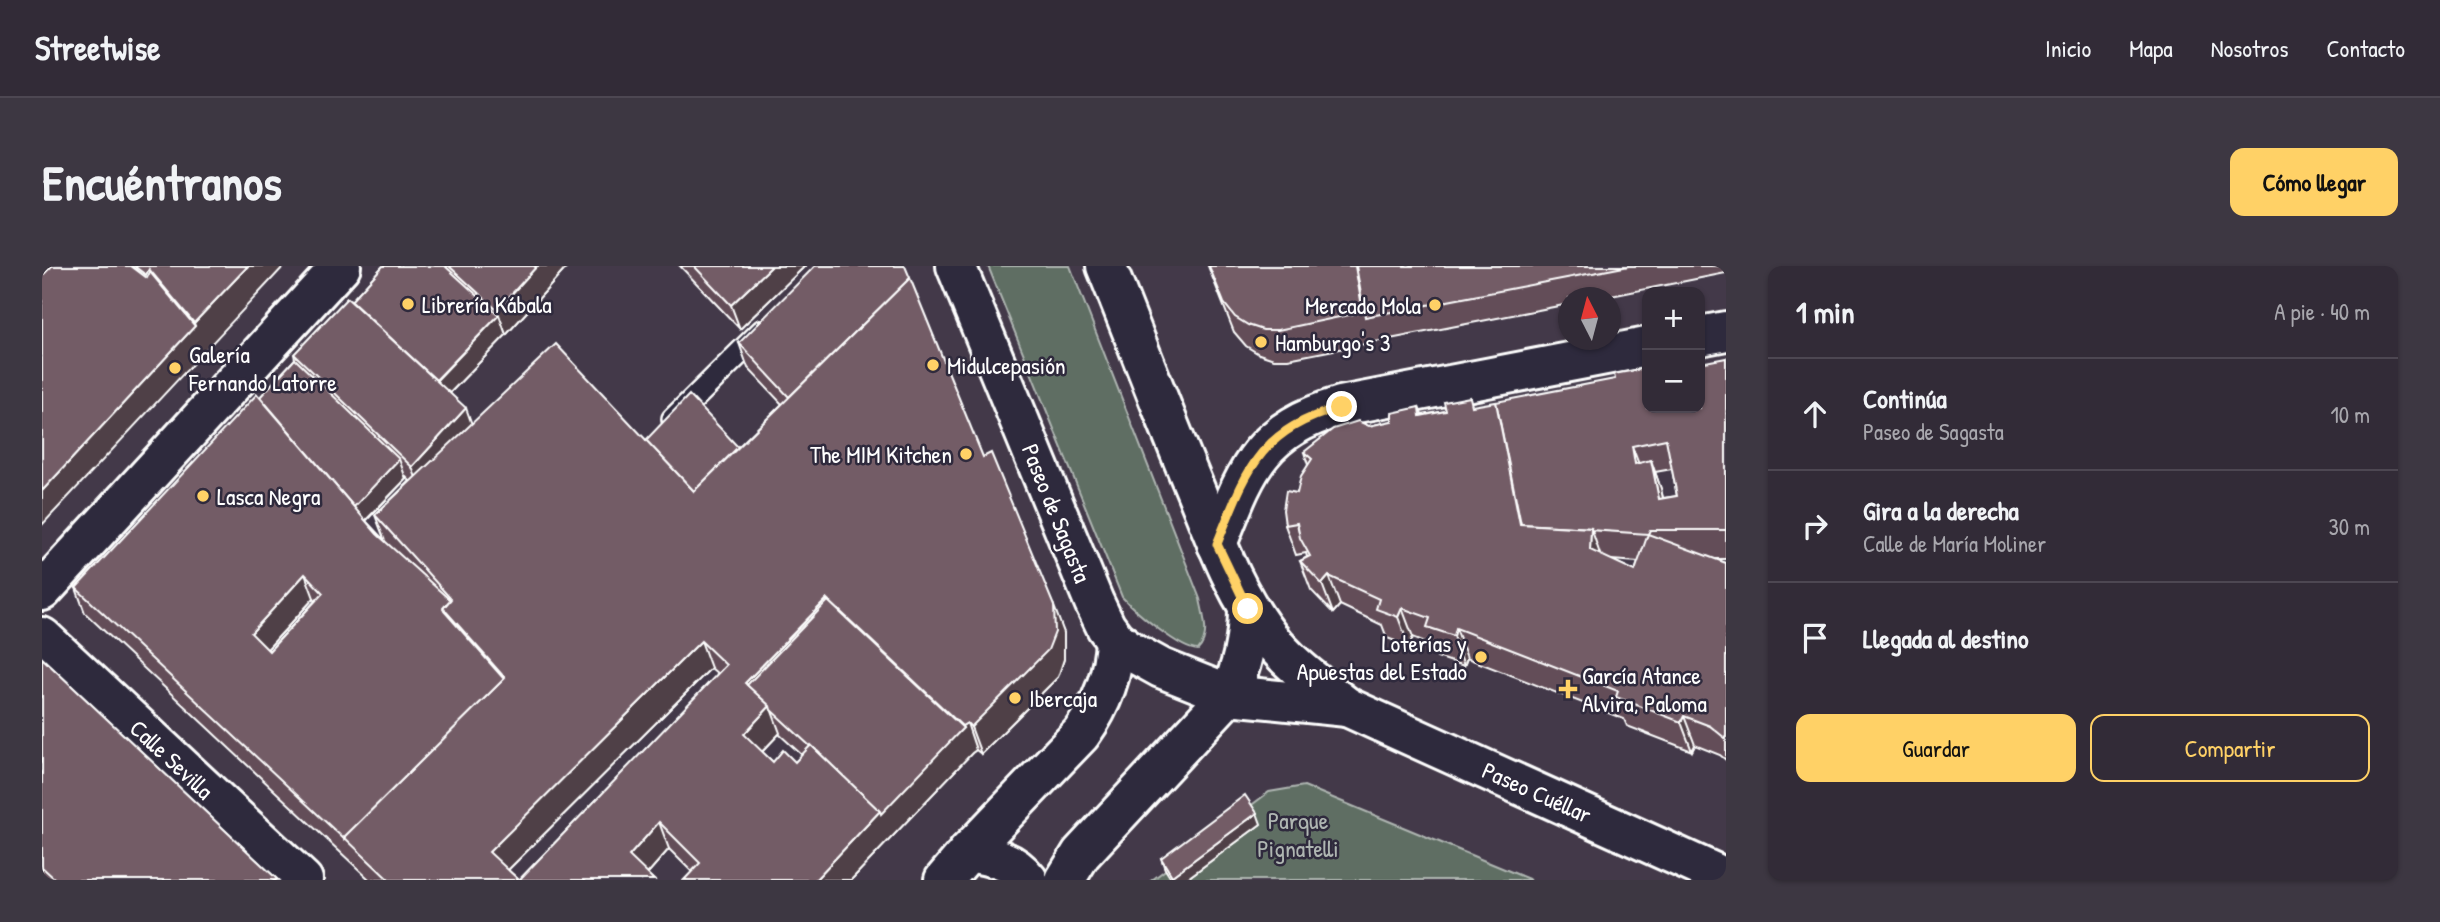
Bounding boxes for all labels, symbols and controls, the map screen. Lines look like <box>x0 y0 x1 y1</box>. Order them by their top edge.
text: Streetwise <box>35 26 160 70</box>
text: Inicio <box>2045 32 2091 64</box>
text: Mapa <box>2129 32 2173 64</box>
text: Nosotros <box>2211 32 2288 64</box>
text: Contacto <box>2326 32 2405 64</box>
button: Cómo llegar <box>2230 148 2398 216</box>
text: Encuéntranos <box>42 149 282 215</box>
north arrow <box>1558 287 1621 350</box>
map controls <box>1642 287 1705 413</box>
button: + <box>1642 287 1705 350</box>
place label: Librería Kábala <box>422 288 552 320</box>
place label: Mercado Mola <box>1305 289 1421 321</box>
text: 1 min <box>1796 292 1854 332</box>
marker: Librería Kábala <box>400 296 416 312</box>
text: A pie · 40 m <box>2274 296 2370 327</box>
marker: Mercado Mola <box>1427 297 1443 313</box>
place label: Hamburgo's 3 <box>1275 326 1391 358</box>
marker: Hamburgo's 3 <box>1253 334 1269 350</box>
place label: Galería Fernando Latorre <box>188 338 337 398</box>
place label: Midulcepasión <box>947 349 1066 381</box>
button: − <box>1642 350 1705 413</box>
marker: Midulcepasión <box>925 357 941 373</box>
marker: Galería Fernando Latorre <box>167 360 183 376</box>
text: Continúa <box>1863 381 1947 416</box>
route end <box>1326 391 1357 422</box>
icon: ahead <box>1796 395 1834 433</box>
text: 10 m <box>2330 399 2370 430</box>
text: Paseo de Sagasta <box>1863 416 2004 447</box>
place label: The MIM Kitchen <box>810 438 952 470</box>
street label: Paseo de Sagasta <box>1015 439 1099 587</box>
marker: The MIM Kitchen <box>958 446 974 462</box>
place label: Lasca Negra <box>217 480 320 512</box>
marker: Lasca Negra <box>195 488 211 504</box>
text: Gira a la derecha <box>1863 493 2019 528</box>
icon: right <box>1796 507 1834 545</box>
text: 30 m <box>2328 511 2370 542</box>
text: Calle de María Moliner <box>1863 528 2046 559</box>
route start <box>1232 593 1263 624</box>
icon: arrive <box>1796 619 1834 657</box>
text: Llegada al destino <box>1863 621 2029 656</box>
place label: Loterías y Apuestas del Estado <box>1297 627 1467 687</box>
marker: Loterías y Apuestas del Estado <box>1473 649 1489 665</box>
place label: García Atance Alvira, Paloma <box>1582 659 1707 719</box>
marker: García Atance Alvira, Paloma <box>1560 681 1576 697</box>
place label: Ibercaja <box>1029 682 1097 714</box>
marker: Ibercaja <box>1007 690 1023 706</box>
street label: Calle Sevilla <box>123 712 221 806</box>
button: Guardar <box>1796 714 2076 782</box>
button: Compartir <box>2090 714 2370 782</box>
street label: Paseo Cuéllar <box>1477 754 1597 830</box>
park label: Parque Pignatelli <box>1257 804 1339 864</box>

